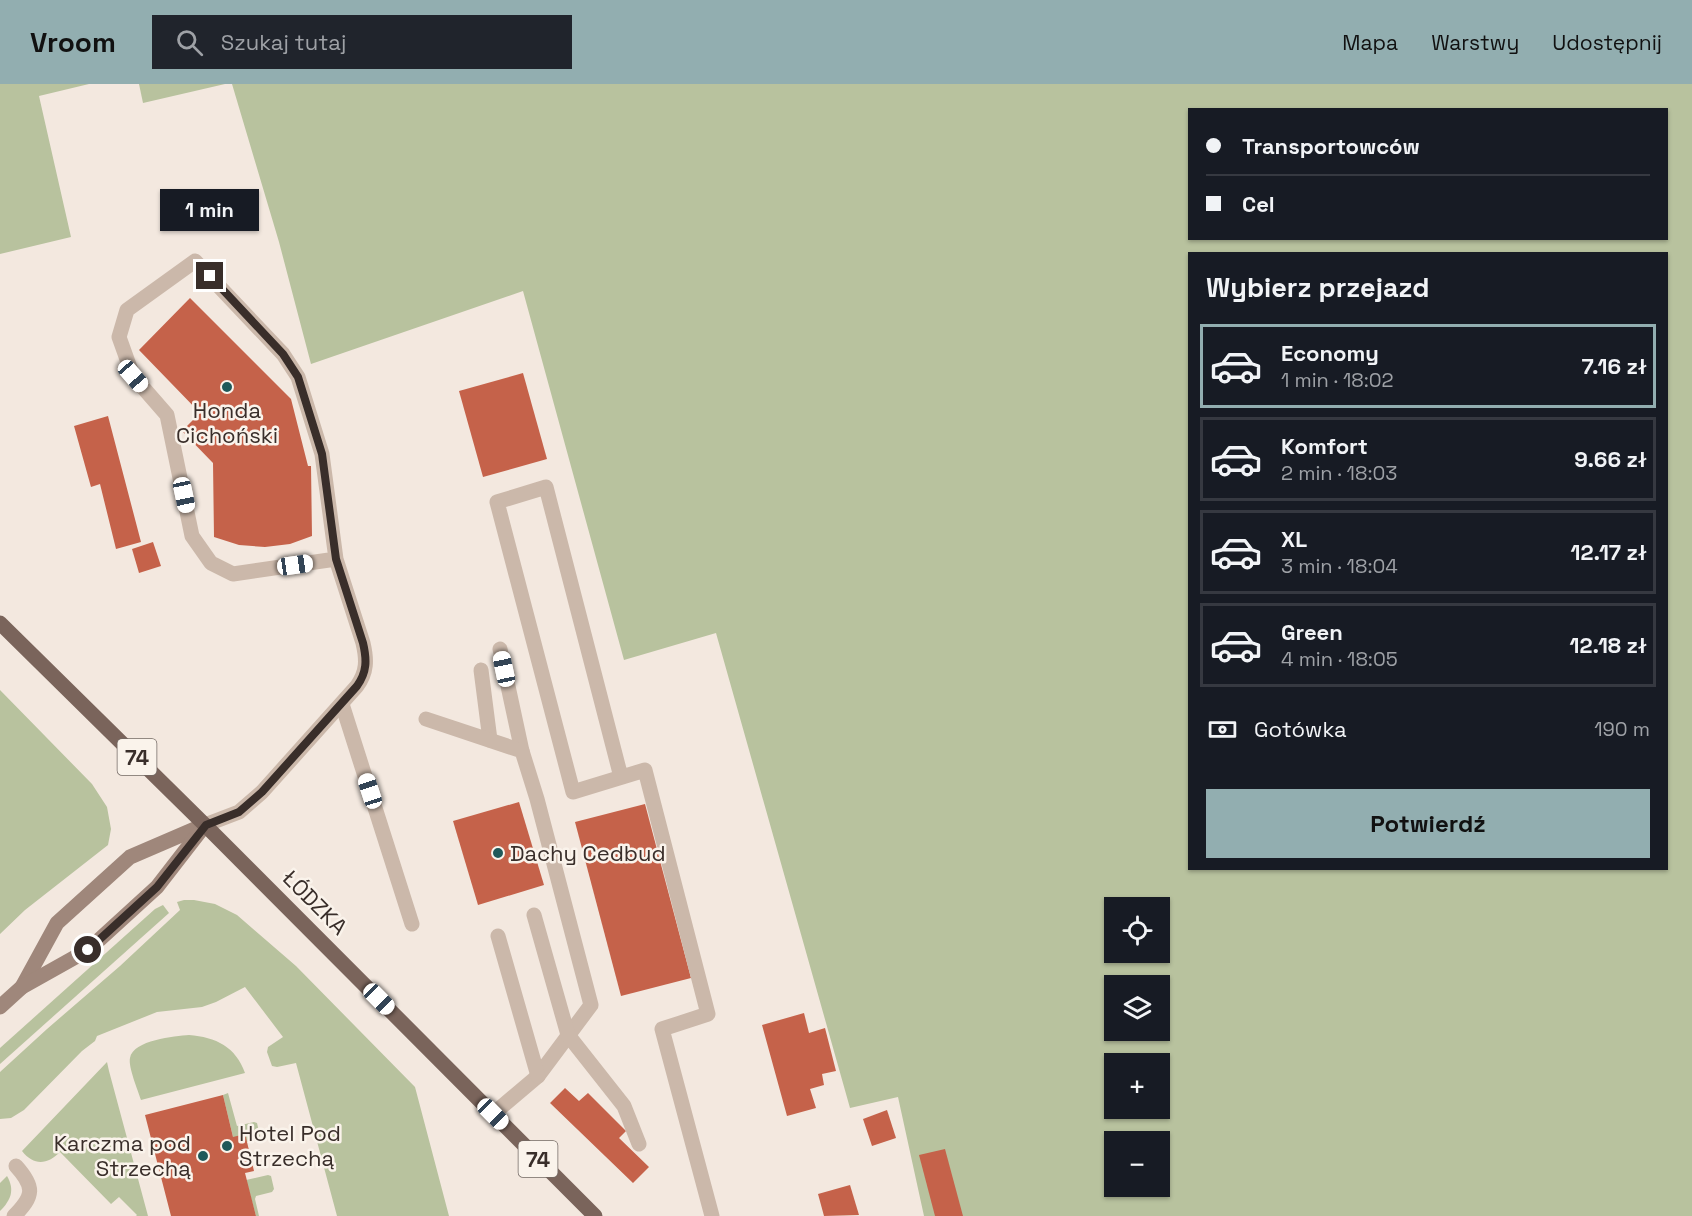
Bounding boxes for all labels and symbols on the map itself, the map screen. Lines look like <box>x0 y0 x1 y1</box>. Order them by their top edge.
callout: 1 min <box>160 189 260 231</box>
route end <box>196 262 223 289</box>
car <box>114 357 152 395</box>
marker: Honda Cichoński <box>220 380 234 394</box>
place label: Honda Cichoński <box>176 396 278 449</box>
car <box>171 476 197 514</box>
car <box>276 554 314 576</box>
car <box>491 650 517 688</box>
road number: 74 <box>118 739 156 775</box>
car <box>356 771 384 811</box>
place label: Dachy Cedbud <box>510 839 666 867</box>
marker: Dachy Cedbud <box>491 846 505 860</box>
street label: ŁÓDZKA <box>276 863 354 941</box>
route start <box>74 936 101 963</box>
car <box>360 980 398 1018</box>
car <box>474 1095 512 1133</box>
place label: Hotel Pod Strzechą <box>239 1119 341 1172</box>
place label: Karczma pod Strzechą <box>54 1129 191 1182</box>
marker: Hotel Pod Strzechą <box>220 1139 234 1153</box>
road number: 74 <box>518 1141 558 1177</box>
marker: Karczma pod Strzechą <box>196 1149 210 1163</box>

